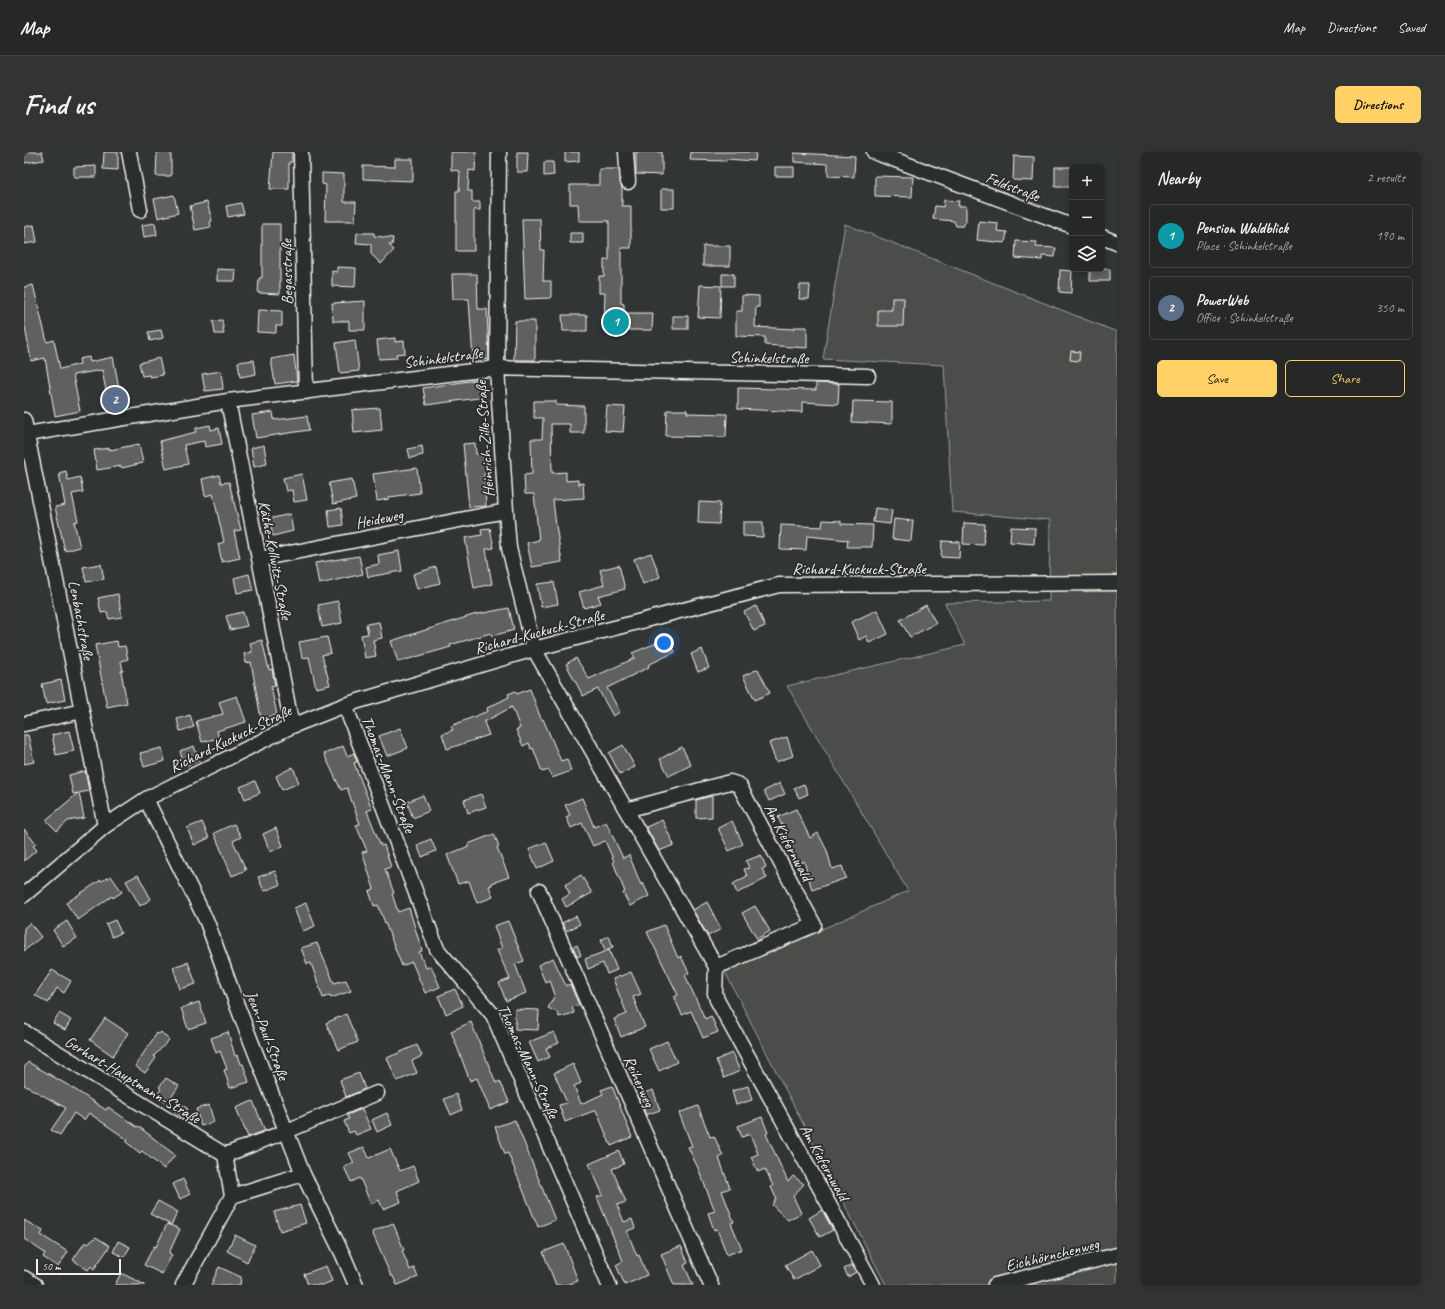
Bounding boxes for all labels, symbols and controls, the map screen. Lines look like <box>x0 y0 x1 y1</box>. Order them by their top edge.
text: Map <box>20 16 50 40</box>
text: Map <box>1284 19 1305 36</box>
text: Directions <box>1327 19 1376 36</box>
text: Saved <box>1398 19 1425 36</box>
button: Directions <box>1335 86 1421 123</box>
text: Find us <box>24 87 94 122</box>
map controls <box>1069 164 1105 272</box>
button: + <box>1069 164 1105 200</box>
street label: Feldstraße <box>983 168 1044 207</box>
text: Nearby <box>1157 168 1200 189</box>
text: 2 results <box>1367 170 1405 186</box>
button: − <box>1069 200 1105 236</box>
text: Pension Waldblick <box>1196 219 1288 238</box>
text: 1 <box>1168 228 1174 244</box>
text: 190 m <box>1376 228 1404 244</box>
button: layers <box>1069 236 1105 272</box>
street label: Begasstraße <box>276 237 298 305</box>
text: Place · Schinkelstraße <box>1196 238 1292 254</box>
text: PowerWeb <box>1196 291 1249 310</box>
text: 2 <box>1168 300 1174 316</box>
text: 350 m <box>1376 300 1404 316</box>
pin: 1 <box>603 307 629 337</box>
text: Office · Schinkelstraße <box>1196 310 1293 326</box>
street label: Schinkelstraße <box>403 343 485 373</box>
street label: Schinkelstraße <box>729 347 810 369</box>
button: Save <box>1157 360 1277 397</box>
button: Share <box>1285 360 1405 397</box>
street label: Heinrich-Zille-Straße <box>471 378 499 498</box>
pin: 2 <box>102 385 128 415</box>
street label: Käthe-Kollwitz-Straße <box>254 499 297 623</box>
street label: Heideweg <box>354 504 406 533</box>
street label: Richard-Kuckuck-Straße <box>792 559 927 579</box>
street label: Lenbachstraße <box>64 579 99 663</box>
street label: Richard-Kuckuck-Straße <box>472 605 608 659</box>
your location <box>654 633 674 653</box>
street label: Richard-Kuckuck-Straße <box>166 700 296 777</box>
street label: Thomas-Mann-Straße <box>357 713 420 837</box>
street label: Am Kiefernwald <box>760 801 818 887</box>
street label: Jean-Paul-Straße <box>241 987 294 1085</box>
street label: Thomas-Mann-Straße <box>493 1001 564 1123</box>
street label: Gerhart-Hauptmann-Straße <box>61 1031 206 1129</box>
street label: Reiherweg <box>619 1053 660 1111</box>
street label: Am Kiefernwald <box>795 1121 855 1207</box>
street label: Eichhörnchenweg <box>1004 1233 1102 1276</box>
scale bar <box>36 1257 121 1276</box>
text: 50 m <box>42 1259 61 1273</box>

